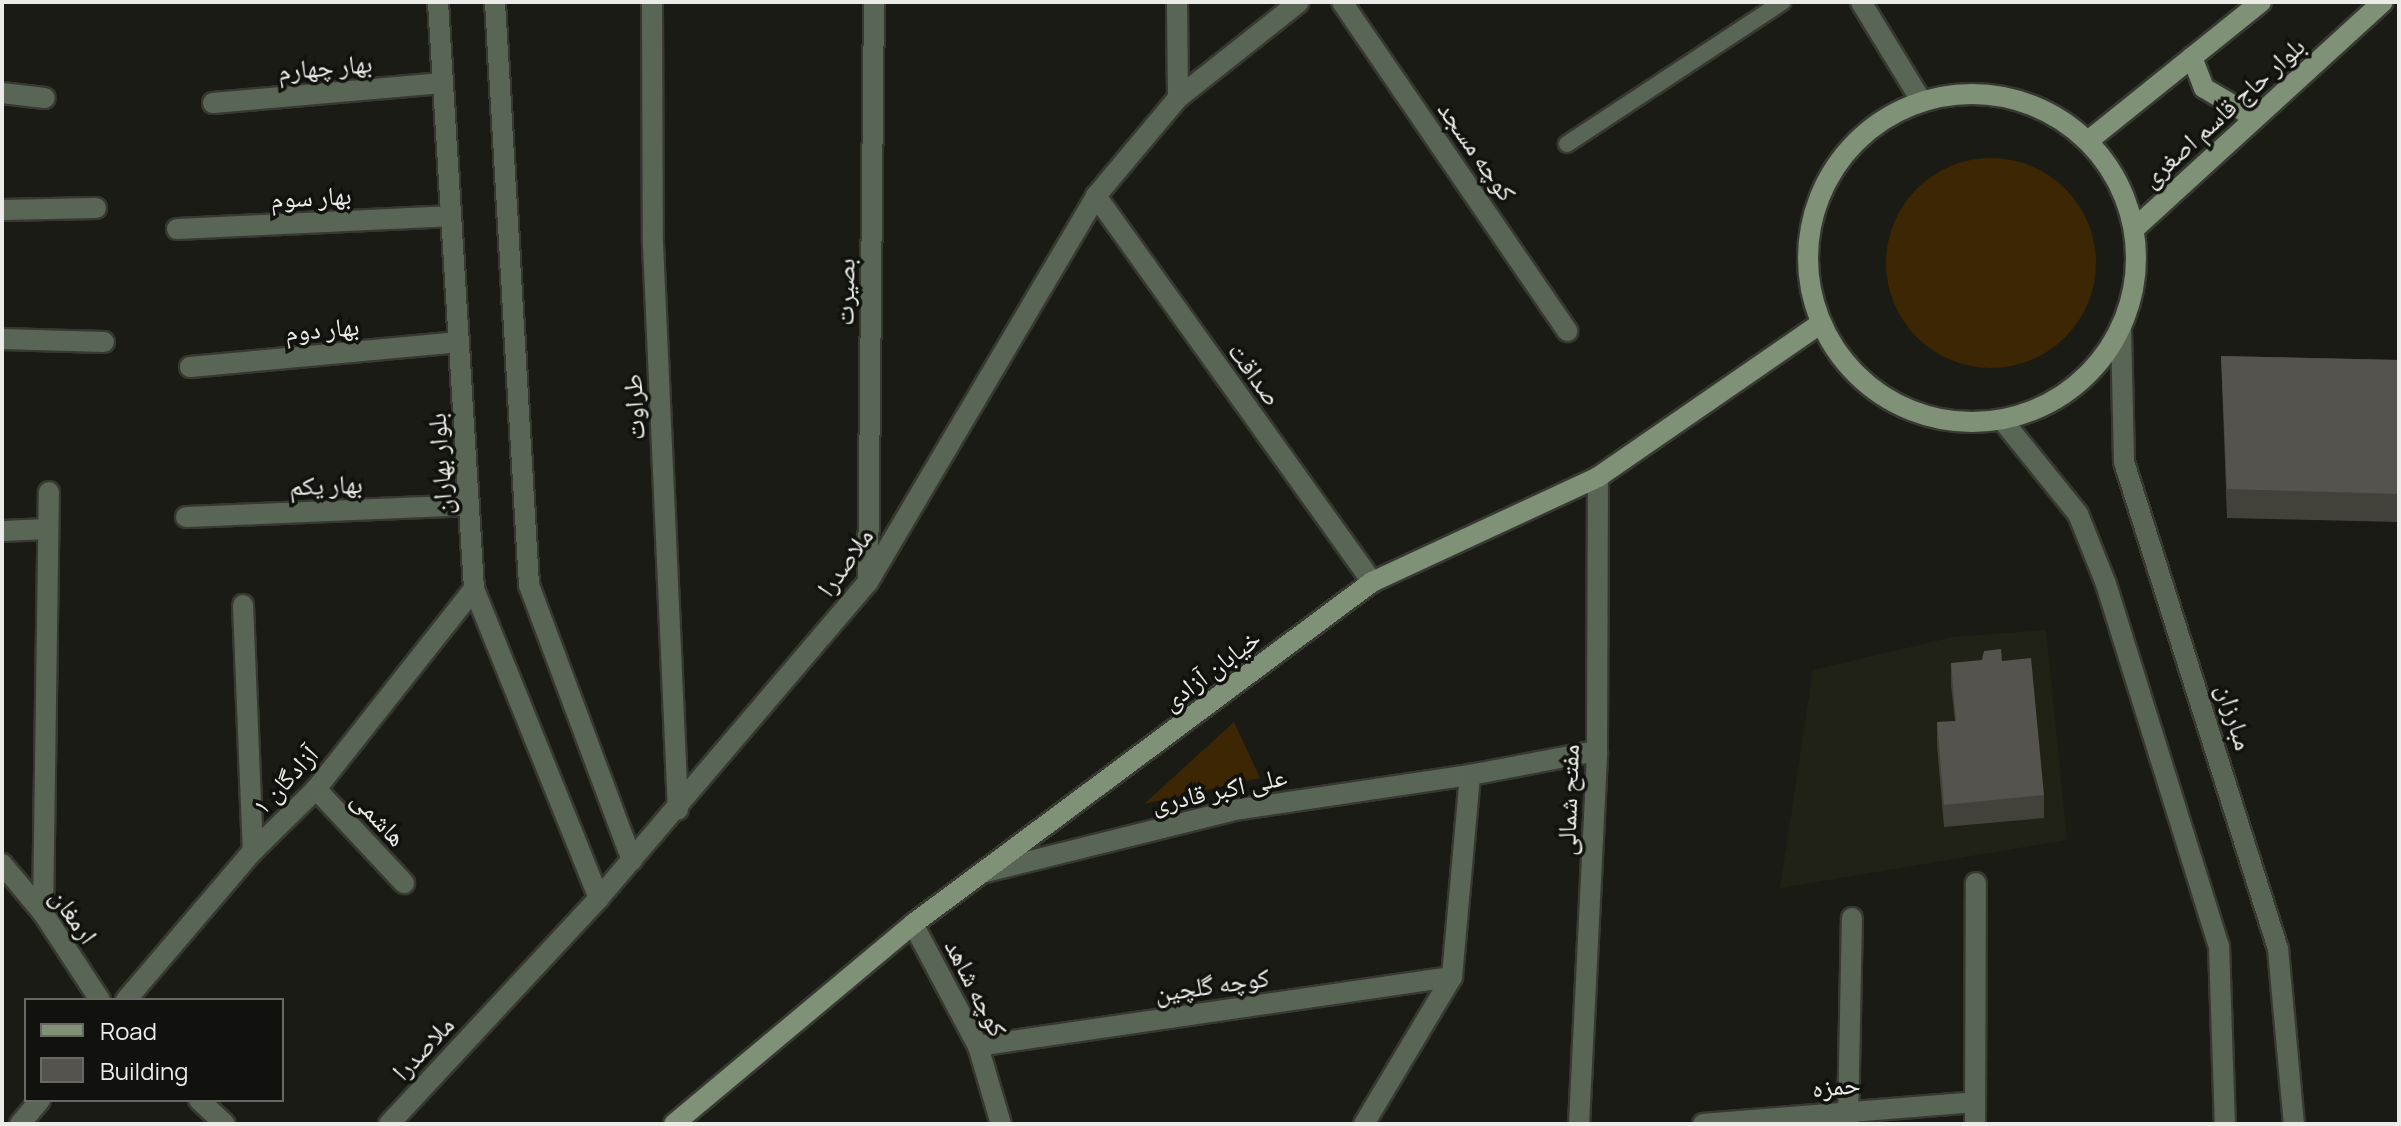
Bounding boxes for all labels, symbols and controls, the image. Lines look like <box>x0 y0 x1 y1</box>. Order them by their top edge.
street label: بلوار حاج قاسم اصغری <box>2135 30 2311 194</box>
street label: بهار چهارم <box>277 47 373 87</box>
street label: کوچه مسجد <box>1431 95 1523 207</box>
street label: بهار سوم <box>270 179 352 215</box>
street label: بصیرت <box>829 258 861 326</box>
street label: بهار دوم <box>284 310 360 348</box>
street label: صداقت <box>1221 336 1289 412</box>
street label: طراوت <box>617 373 651 441</box>
street label: بلوار بهاران <box>421 412 459 516</box>
street label: بهار یکم <box>289 468 363 502</box>
street label: ملاصدرا <box>810 522 880 602</box>
street label: خیابان آزادی <box>1155 623 1267 717</box>
street label: مبارزان <box>2210 680 2260 754</box>
street label: آزادگان ۱ <box>245 739 325 821</box>
street label: مفتح شمالی <box>1550 744 1586 856</box>
street label: علی اکبر قادری <box>1149 760 1289 820</box>
street label: هاشمی <box>345 783 413 853</box>
street label: ارمغان <box>44 882 104 950</box>
street label: کوچه شاهد <box>938 934 1014 1042</box>
street label: کوچه گلچین <box>1153 962 1271 1008</box>
legend <box>24 998 284 1102</box>
street label: ملاصدرا <box>385 1009 461 1087</box>
text: Road <box>100 1014 157 1047</box>
text: Building <box>100 1054 188 1087</box>
street label: حمزه <box>1811 1068 1861 1104</box>

